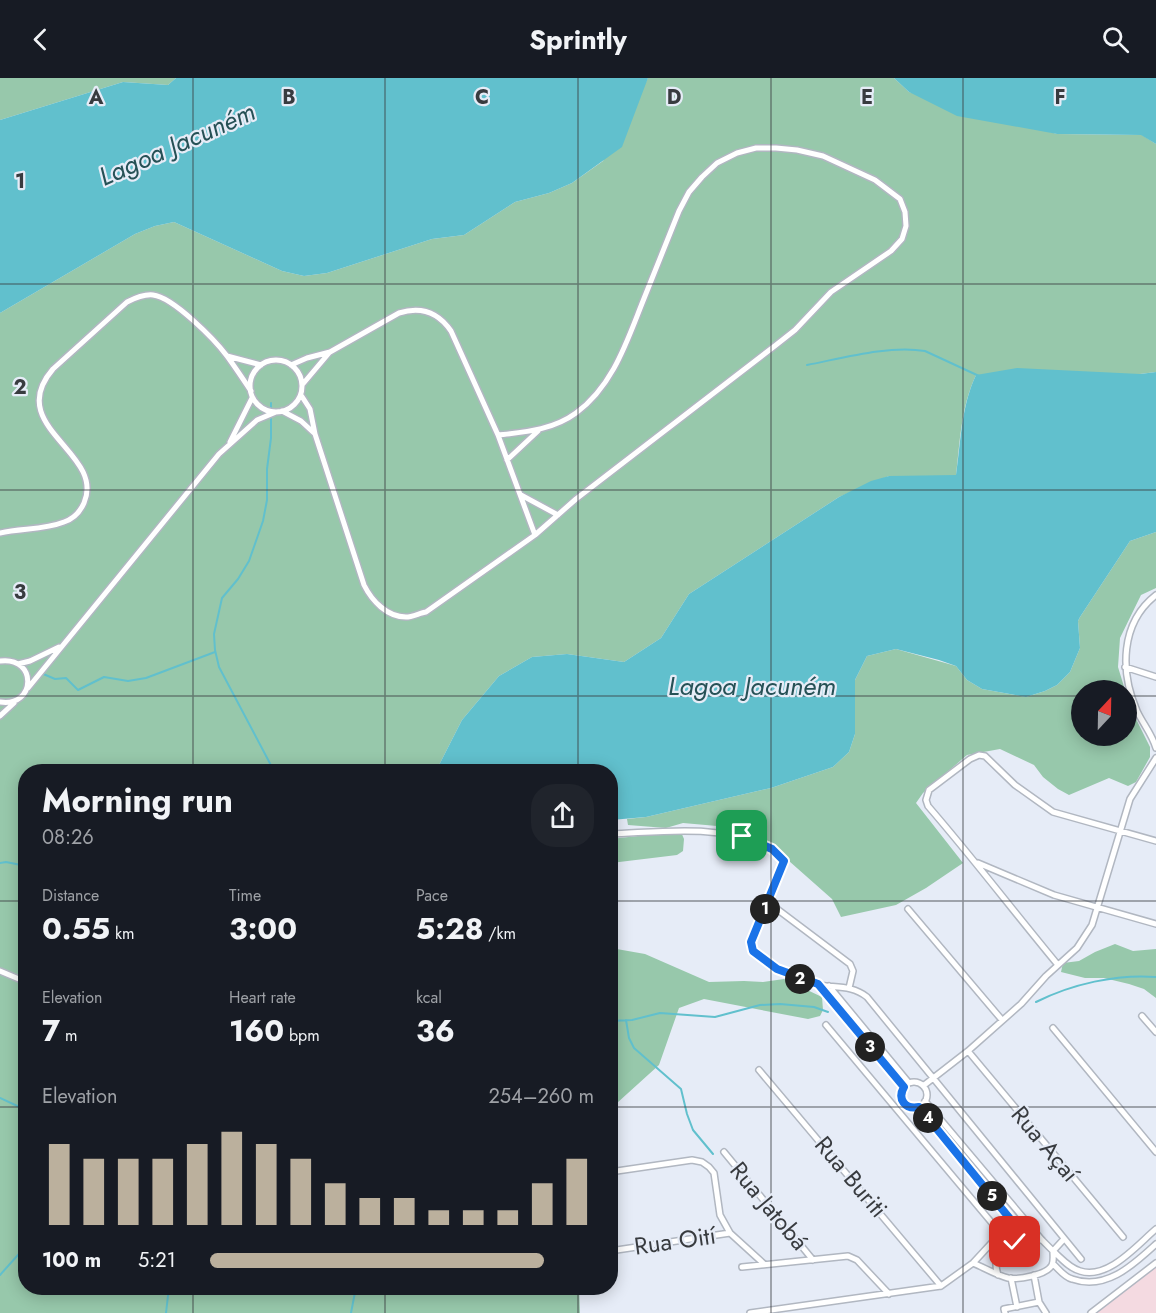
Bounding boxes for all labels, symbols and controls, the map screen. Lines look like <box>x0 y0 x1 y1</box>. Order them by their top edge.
text: Sprintly <box>529 20 627 59</box>
icon: back <box>24 23 57 56</box>
icon: search <box>1099 23 1132 56</box>
text: A <box>88 83 104 112</box>
text: B <box>282 83 296 112</box>
text: C <box>475 83 489 112</box>
text: D <box>667 83 681 112</box>
text: E <box>861 83 873 112</box>
text: F <box>1054 83 1066 112</box>
water label: Lagoa Jacuném <box>93 93 261 195</box>
text: 1 <box>15 167 25 196</box>
text: 2 <box>13 373 27 402</box>
text: 3 <box>14 578 26 607</box>
water label: Lagoa Jacuném <box>668 667 836 705</box>
north arrow <box>1071 680 1137 746</box>
map controls <box>1071 680 1137 746</box>
text: Morning run <box>42 777 233 824</box>
button: share <box>531 784 594 847</box>
pin <box>716 810 767 861</box>
icon: arrive <box>725 819 758 852</box>
text: 08:26 <box>42 823 94 852</box>
text: Distance <box>42 884 99 907</box>
text: Time <box>229 884 261 907</box>
text: Pace <box>416 884 448 907</box>
pin: 1 <box>750 894 780 924</box>
text: 1 <box>761 897 769 920</box>
text: 0.55 <box>42 907 110 950</box>
text: 3:00 <box>229 907 297 950</box>
text: 5:28 <box>416 907 484 950</box>
text: km <box>110 922 135 945</box>
text: /km <box>484 922 516 945</box>
pin: 2 <box>785 964 815 994</box>
text: 2 <box>795 967 805 990</box>
text: Elevation <box>42 986 102 1009</box>
text: Heart rate <box>229 986 296 1009</box>
text: kcal <box>416 986 442 1009</box>
text: 7 <box>42 1009 60 1052</box>
text: 160 <box>229 1009 284 1052</box>
text: 36 <box>416 1009 455 1052</box>
text: m <box>60 1024 77 1047</box>
text: bpm <box>284 1024 320 1047</box>
pin: 3 <box>855 1032 885 1062</box>
text: 3 <box>865 1035 875 1058</box>
text: Elevation <box>42 1082 117 1111</box>
text: 254–260 m <box>488 1082 594 1111</box>
street label: Rua Açaí <box>1003 1098 1088 1190</box>
pin: 4 <box>913 1103 943 1133</box>
text: 4 <box>922 1106 934 1129</box>
street label: Rua Buriti <box>807 1128 896 1225</box>
street label: Rua Jatobá <box>722 1154 817 1258</box>
pin: 5 <box>977 1181 1007 1211</box>
text: 5 <box>987 1184 997 1207</box>
pin <box>989 1216 1040 1267</box>
street label: Rua Oití <box>632 1217 719 1264</box>
icon: check <box>998 1225 1031 1258</box>
text: 100 m <box>42 1246 101 1275</box>
text: 5:21 <box>138 1246 176 1275</box>

